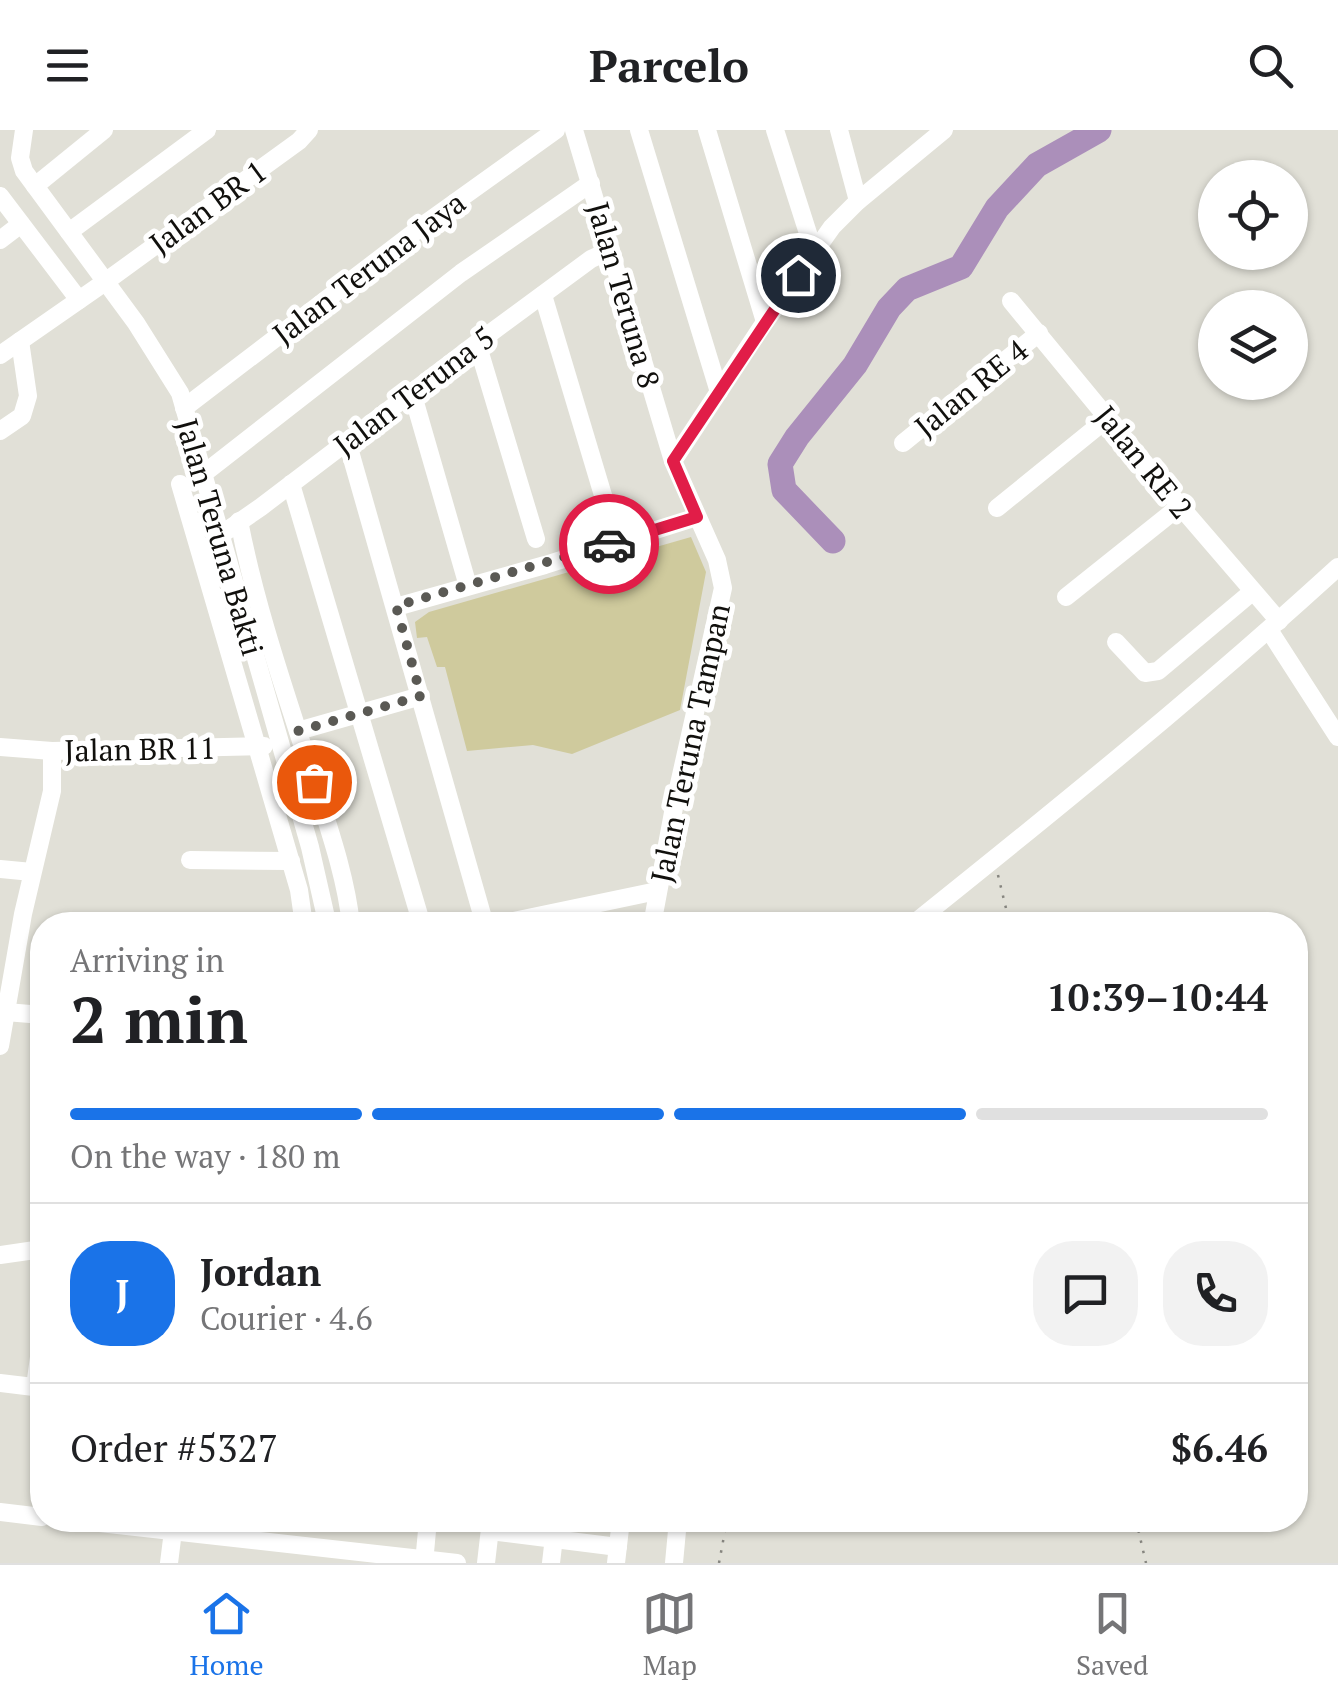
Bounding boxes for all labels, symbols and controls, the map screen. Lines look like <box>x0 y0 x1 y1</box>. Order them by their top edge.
text: Parcelo <box>589 35 749 95</box>
icon: menu <box>40 38 95 93</box>
icon: search <box>1243 38 1298 93</box>
street label: Jalan BR 1 <box>141 151 275 263</box>
map controls <box>1198 160 1308 400</box>
button: locate <box>1198 160 1308 270</box>
street label: Jalan Teruna Jaya <box>265 182 473 354</box>
street label: Jalan Teruna 8 <box>578 197 670 393</box>
pin <box>756 233 841 318</box>
icon: home <box>771 248 826 303</box>
button: layers <box>1198 290 1308 400</box>
street label: Jalan Teruna 5 <box>326 317 502 465</box>
street label: Jalan RE 4 <box>906 330 1036 446</box>
street label: Jalan RE 2 <box>1086 397 1202 527</box>
street label: Jalan Teruna Bakti <box>167 414 273 660</box>
courier <box>559 494 659 594</box>
icon: car <box>582 517 637 572</box>
street label: Jalan Teruna Tampan <box>641 600 739 886</box>
street label: Jalan BR 11 <box>64 728 216 770</box>
pin <box>272 740 357 825</box>
icon: bag <box>287 755 342 810</box>
text: Arriving in <box>70 939 224 981</box>
text: 10:39–10:44 <box>1046 972 1268 1022</box>
text: 2 min <box>70 975 248 1062</box>
text: On the way · 180 m <box>70 1135 340 1177</box>
button: chat <box>1033 1241 1138 1346</box>
button: phone <box>1163 1241 1268 1346</box>
text: Jordan <box>200 1247 321 1297</box>
text: J <box>116 1268 129 1318</box>
text: Courier · 4.6 <box>200 1297 372 1339</box>
text: Order #5327 <box>70 1423 278 1473</box>
text: $6.46 <box>1171 1423 1268 1473</box>
tab: Home <box>189 1586 264 1683</box>
tab: Map <box>642 1586 697 1683</box>
tab: Saved <box>1076 1586 1149 1683</box>

